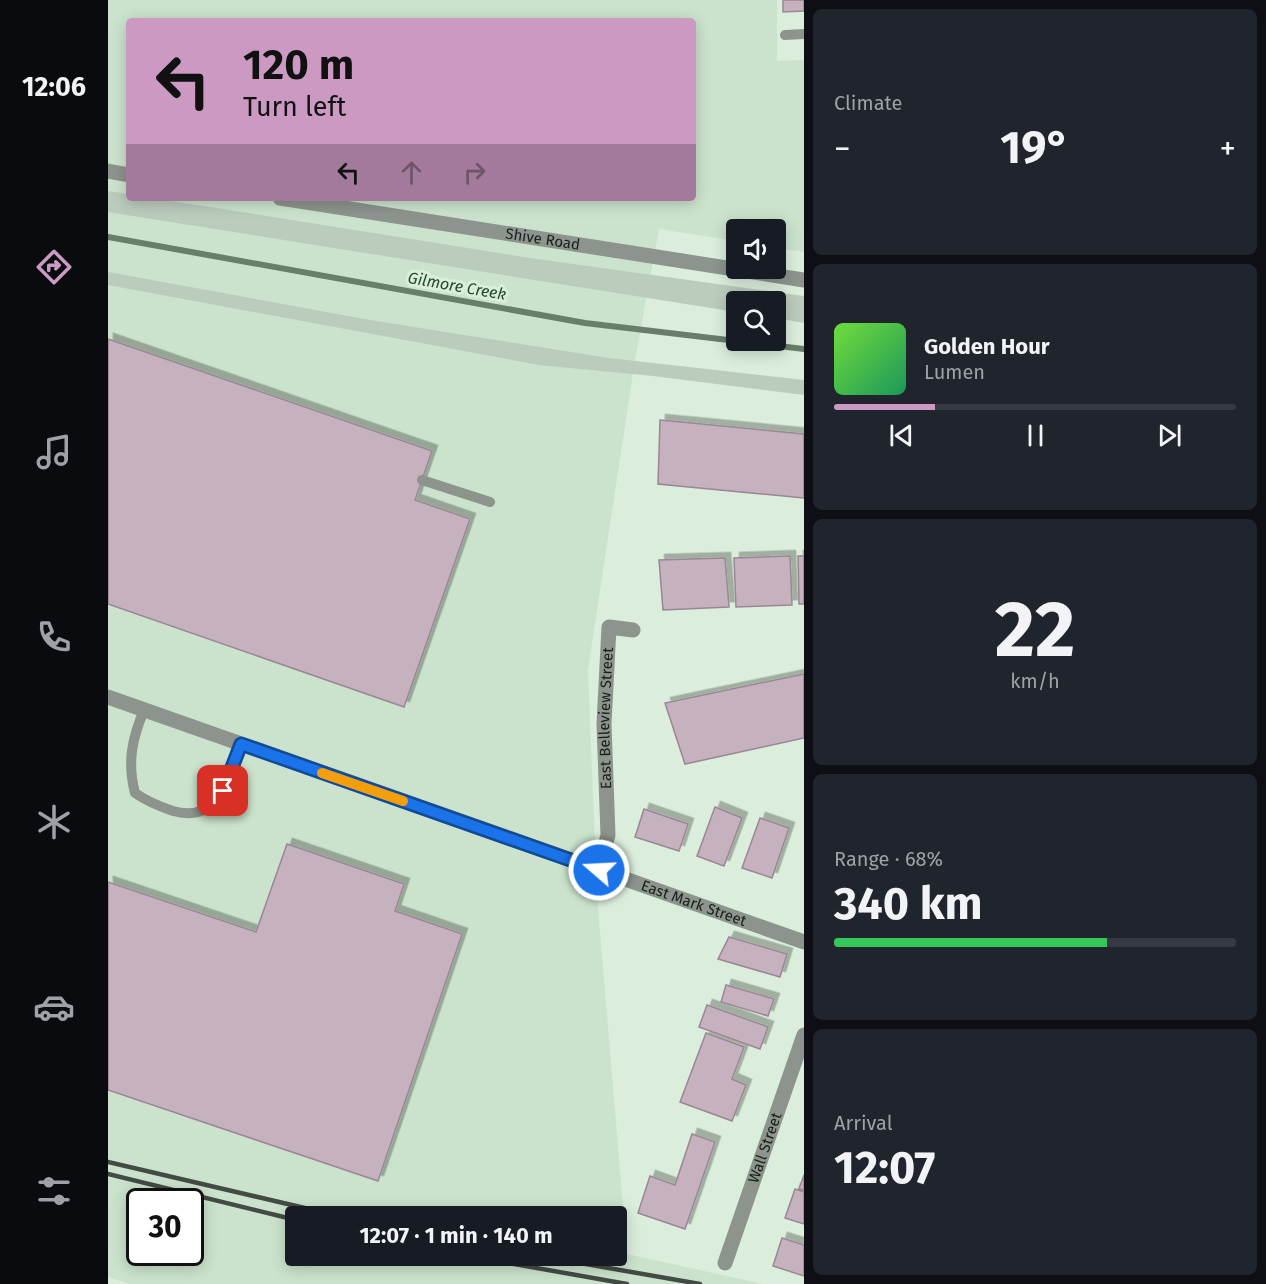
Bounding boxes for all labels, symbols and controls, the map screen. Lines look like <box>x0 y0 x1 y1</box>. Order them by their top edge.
text: 120 m <box>243 40 354 90</box>
icon: left <box>144 42 222 120</box>
text: 12:06 <box>22 71 86 103</box>
text: Turn left <box>243 91 346 123</box>
text: Climate <box>834 91 902 115</box>
text: 19° <box>1000 121 1070 175</box>
text: − <box>834 129 851 169</box>
text: + <box>1220 129 1236 169</box>
icon: left <box>332 156 365 189</box>
icon: ahead <box>395 156 428 189</box>
icon: right <box>458 156 491 189</box>
map controls <box>726 219 786 351</box>
button: sound <box>726 219 786 279</box>
street label: Shive Road <box>504 224 581 254</box>
icon: directions <box>33 246 75 288</box>
water label: Gilmore Creek <box>406 268 508 304</box>
button: search <box>726 291 786 351</box>
text: Golden Hour <box>924 333 1050 360</box>
text: Lumen <box>924 360 985 384</box>
icon: previous <box>885 419 918 452</box>
icon: pause <box>1019 419 1052 452</box>
icon: next <box>1153 419 1186 452</box>
icon: music <box>33 431 75 473</box>
text: 22 <box>995 583 1075 677</box>
icon: phone <box>33 616 75 658</box>
street label: East Belleview Street <box>595 646 617 789</box>
text: km/h <box>1010 669 1060 693</box>
pin <box>197 765 248 816</box>
icon: arrive <box>206 774 239 807</box>
icon: climate <box>33 801 75 843</box>
position arrow <box>567 838 631 902</box>
text: Range · 68% <box>834 847 943 871</box>
street label: East Mark Street <box>639 876 749 930</box>
text: 340 km <box>834 877 983 931</box>
icon: car <box>33 986 75 1028</box>
street label: Wall Street <box>744 1109 786 1185</box>
text: Arrival <box>834 1111 893 1135</box>
text: 12:07 <box>834 1141 935 1195</box>
icon: filters <box>33 1170 75 1212</box>
speed limit sign: 30 <box>126 1188 204 1266</box>
text: 12:07 · 1 min · 140 m <box>359 1222 553 1249</box>

